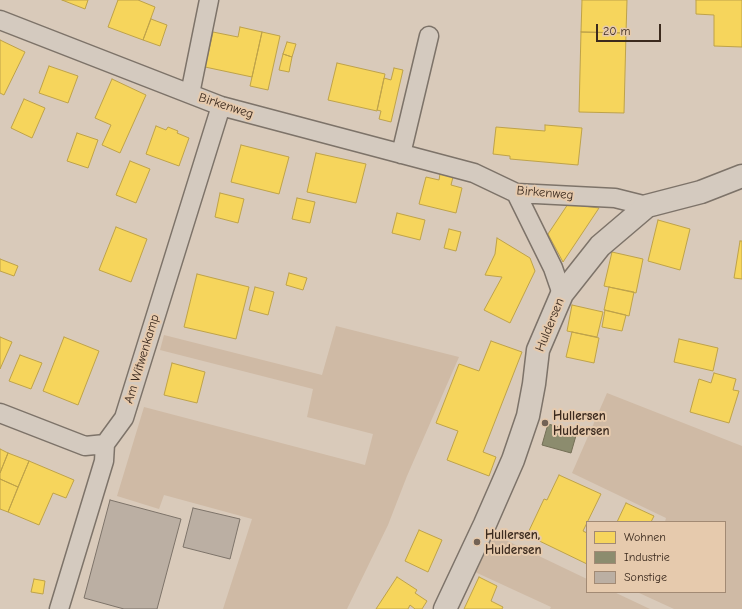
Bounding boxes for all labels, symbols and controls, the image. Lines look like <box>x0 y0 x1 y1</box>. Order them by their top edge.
scale bar <box>598 16 663 42</box>
text: 20 m <box>603 24 631 38</box>
street label: Birkenweg <box>197 90 255 122</box>
street label: Birkenweg <box>516 183 574 203</box>
street label: Huldersen <box>532 296 568 354</box>
street label: Am Witwenkamp <box>121 313 163 405</box>
place label: Hullersen Huldersen <box>553 408 609 439</box>
marker: Hullersen Huldersen <box>540 418 550 428</box>
legend <box>586 521 726 593</box>
place label: Hullersen, Huldersen <box>485 527 541 558</box>
text: Wohnen <box>624 530 666 544</box>
marker: Hullersen, Huldersen <box>472 537 482 547</box>
text: Industrie <box>624 550 670 564</box>
text: Sonstige <box>624 570 667 584</box>

